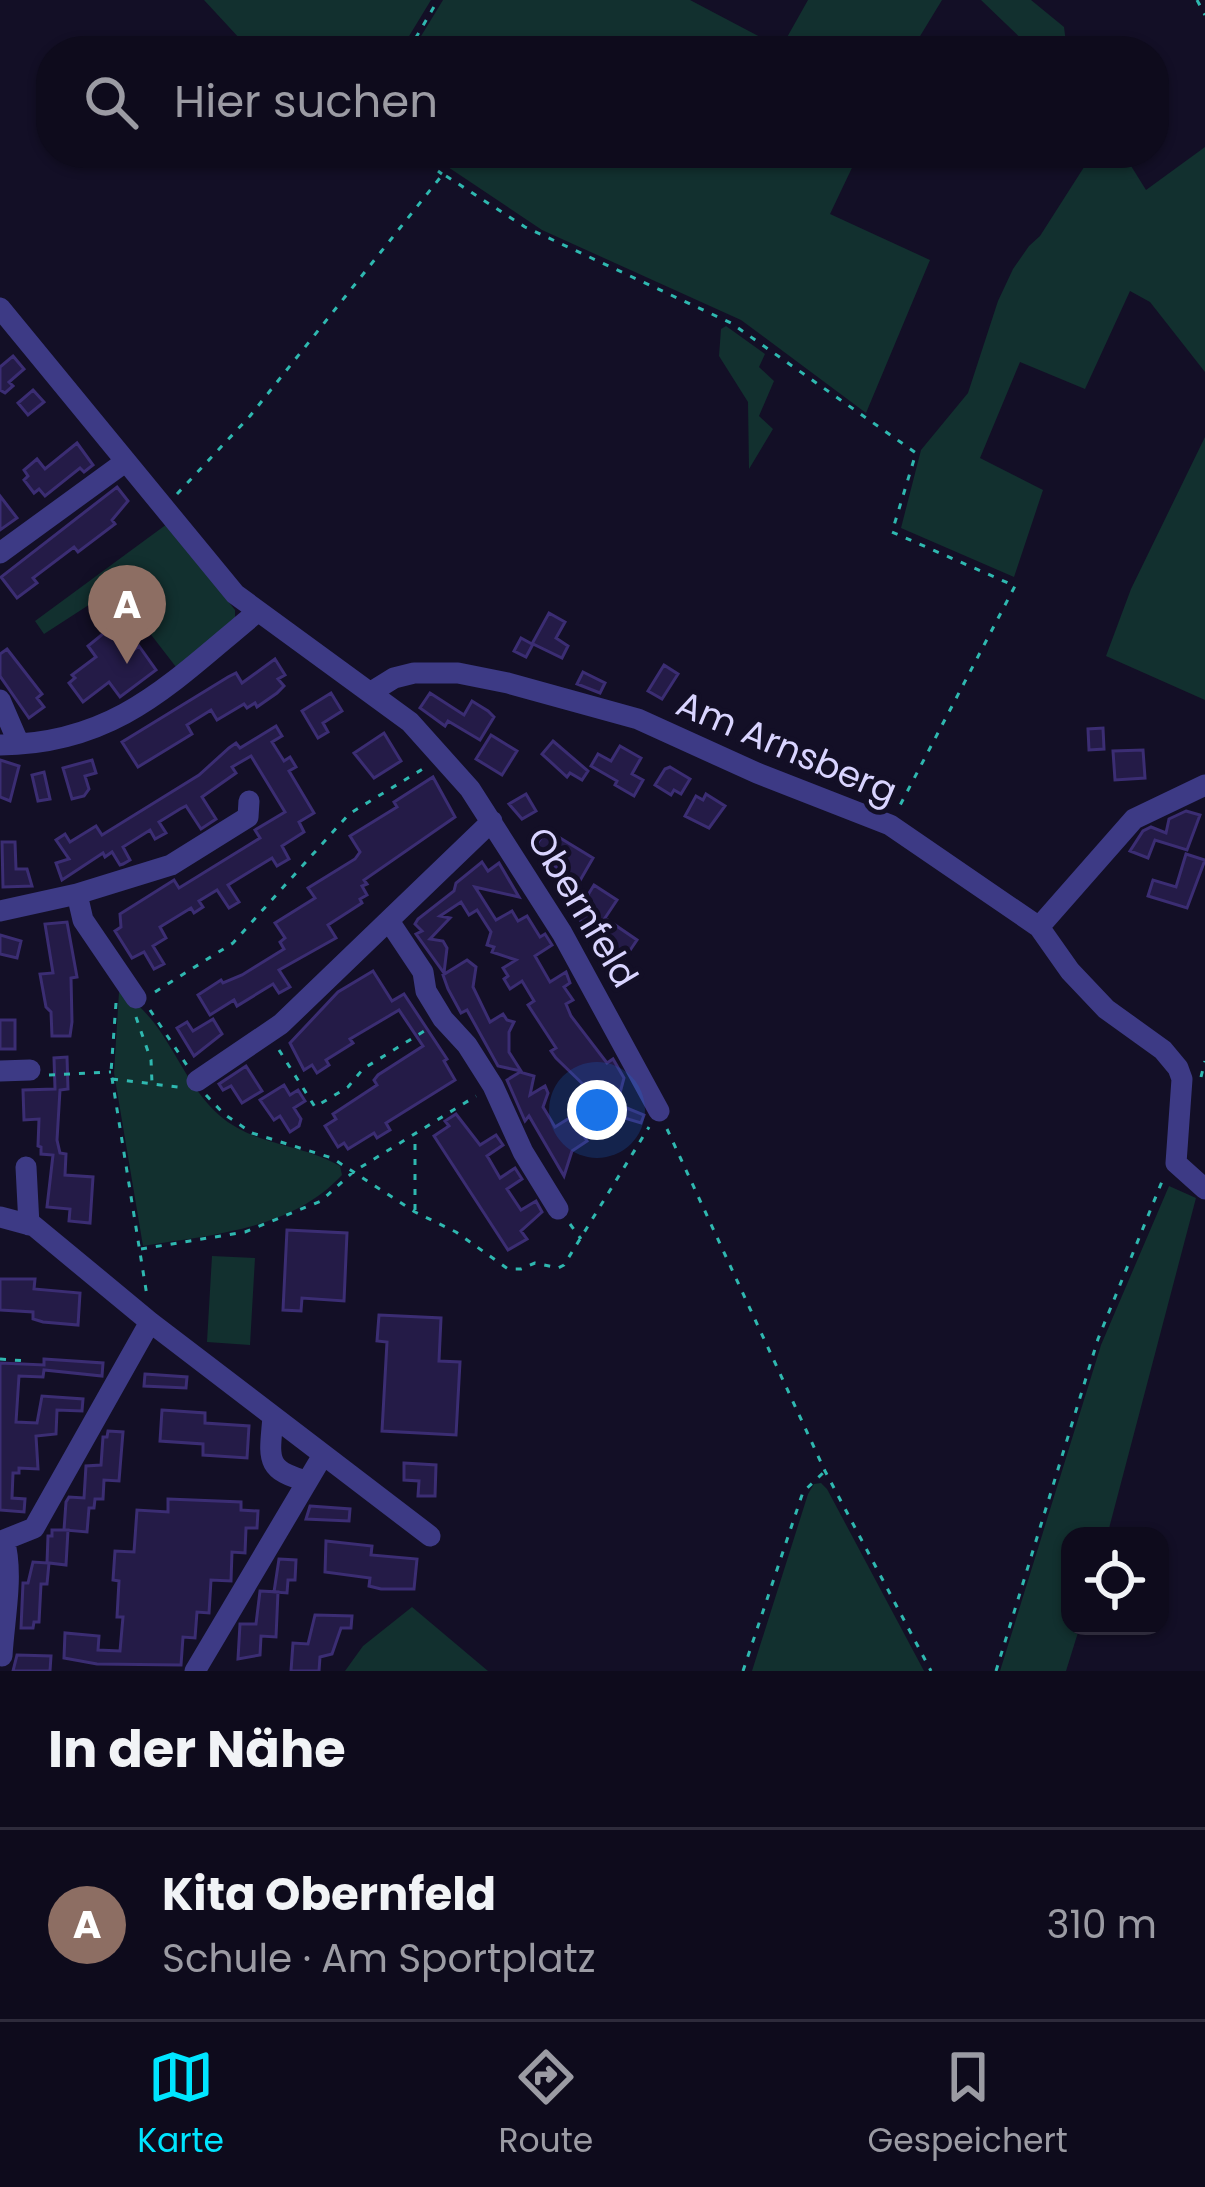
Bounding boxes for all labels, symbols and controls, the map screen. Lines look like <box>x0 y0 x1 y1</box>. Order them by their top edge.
search box <box>36 36 1169 168</box>
icon: search <box>78 69 144 135</box>
text: Hier suchen <box>174 70 438 133</box>
pin: A <box>88 565 166 664</box>
street label: Am Arnsberg <box>669 678 905 817</box>
street label: Obernfeld <box>515 818 650 997</box>
your location <box>567 1080 627 1140</box>
map controls <box>1061 1527 1169 1635</box>
button: locate <box>1061 1527 1169 1635</box>
text: In der Nähe <box>48 1713 346 1785</box>
text: Kita Obernfeld <box>162 1863 496 1926</box>
text: A <box>73 1897 101 1952</box>
text: 310 m <box>1046 1897 1157 1952</box>
text: Schule · Am Sportplatz <box>162 1931 595 1986</box>
tab: Karte <box>137 2044 224 2166</box>
tab: Route <box>498 2044 593 2166</box>
tab: Gespeichert <box>868 2044 1068 2166</box>

